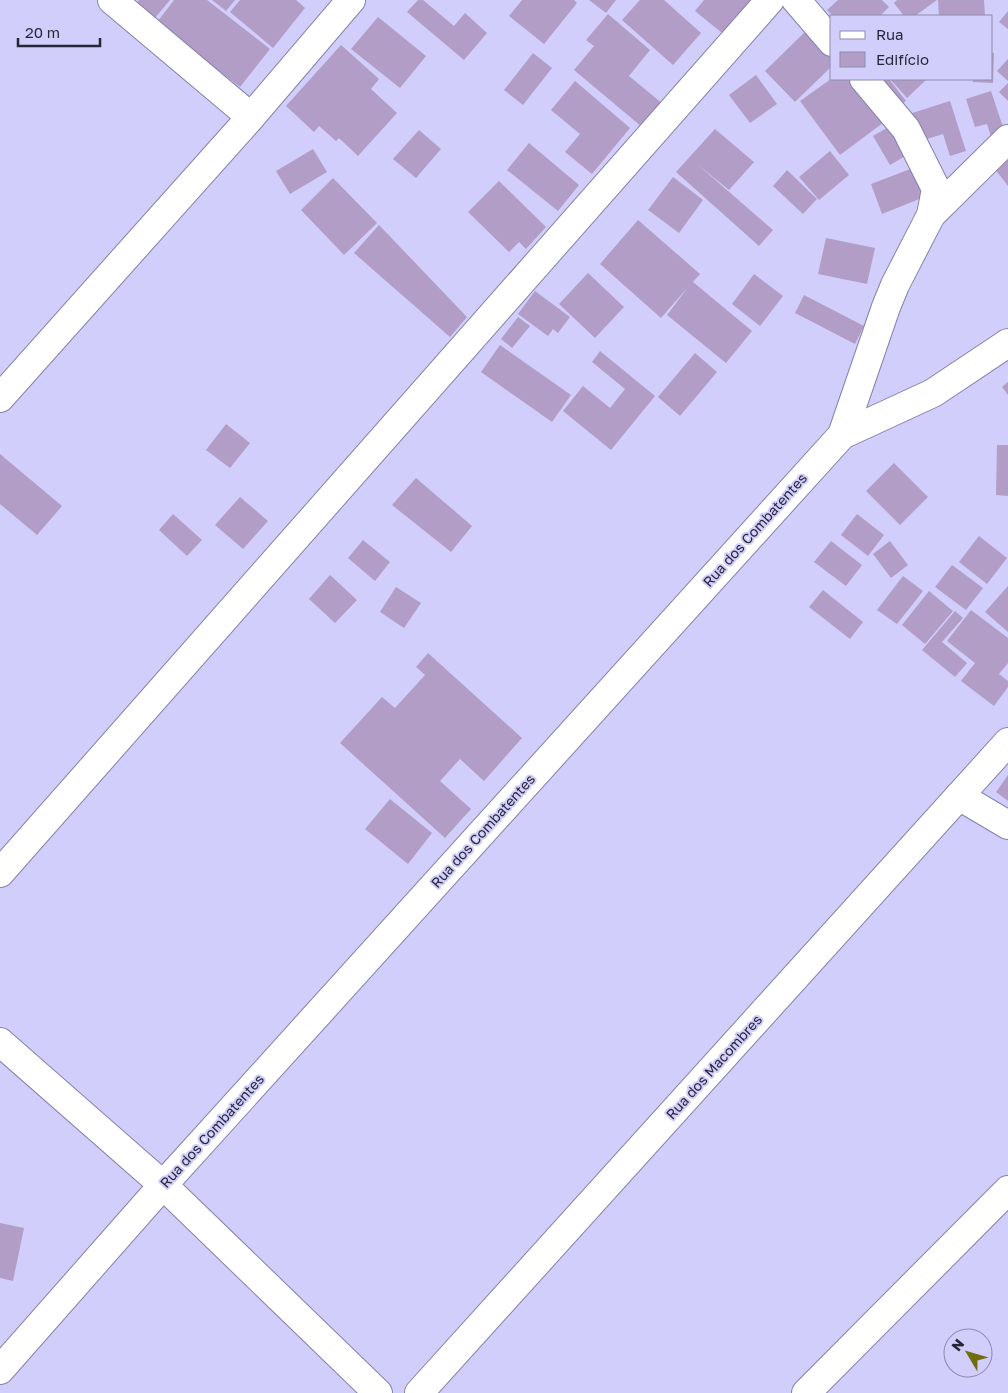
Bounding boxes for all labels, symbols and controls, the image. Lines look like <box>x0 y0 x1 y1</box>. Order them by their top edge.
scale bar <box>18 15 100 47</box>
legend <box>830 15 993 80</box>
text: 20 m <box>25 23 60 41</box>
text: Rua <box>876 25 903 43</box>
text: Edifício <box>876 50 929 68</box>
street label: Rua dos Combatentes <box>699 469 810 590</box>
street label: Rua dos Combatentes <box>427 770 538 891</box>
street label: Rua dos Macombres <box>662 1011 765 1122</box>
street label: Rua dos Combatentes <box>156 1070 267 1191</box>
north arrow <box>943 1328 993 1378</box>
text: N <box>947 1335 967 1354</box>

